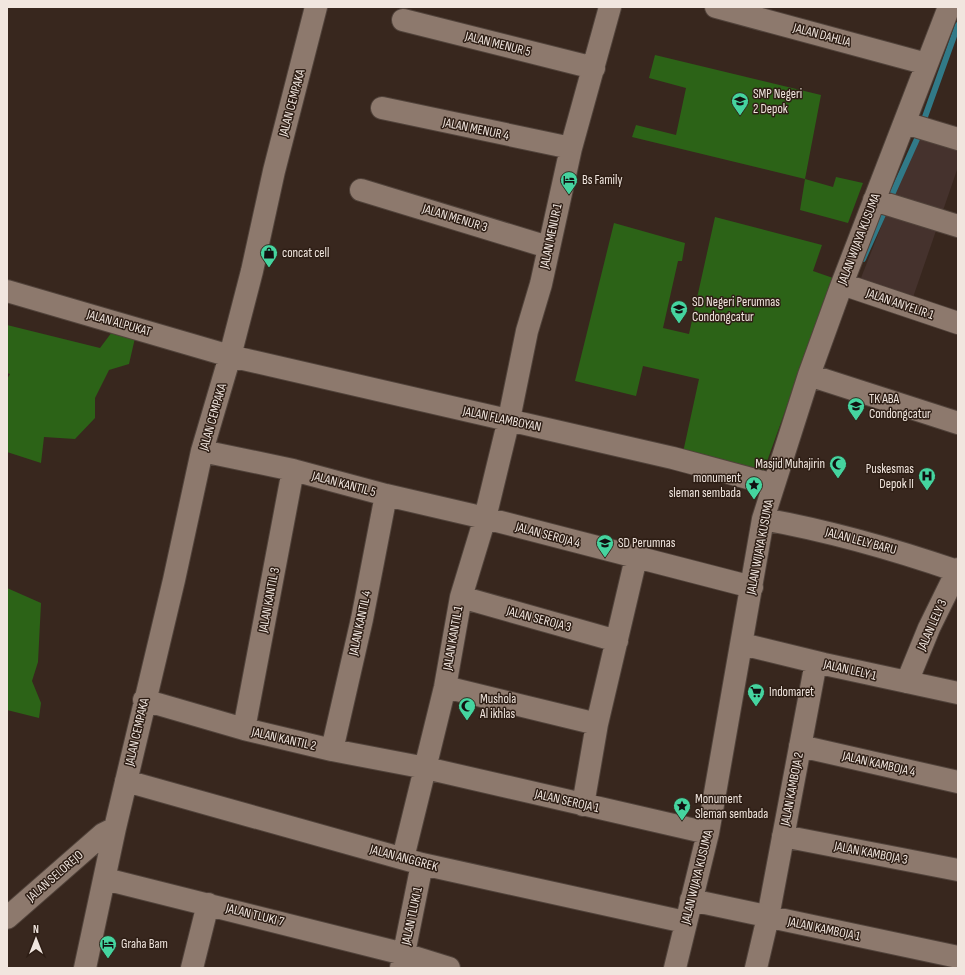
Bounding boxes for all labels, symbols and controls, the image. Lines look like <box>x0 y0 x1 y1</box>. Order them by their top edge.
street label: JALAN DAHLIA <box>791 19 853 50</box>
street label: JALAN MENUR 5 <box>463 28 532 60</box>
street label: JALAN CEMPAKA <box>275 67 309 139</box>
place label: SMP Negeri 2 Depok <box>753 86 802 117</box>
school or university icon: SMP Negeri 2 Depok <box>730 91 750 116</box>
street label: JALAN MENUR 4 <box>441 114 511 144</box>
hotel icon: Bs Family <box>559 170 579 195</box>
place label: Bs Family <box>582 172 622 188</box>
street label: JALAN WIJAYA KUSUMA <box>834 191 884 288</box>
street label: JALAN MENUR 3 <box>420 200 489 235</box>
street label: JALAN MENUR 1 <box>536 202 566 271</box>
shop icon: concat cell <box>259 243 279 268</box>
place label: concat cell <box>282 245 329 261</box>
street label: JALAN ANYELIR 1 <box>863 285 936 323</box>
place label: SD Negeri Perumnas Condongcatur <box>692 294 780 325</box>
school or university icon: SD Negeri Perumnas Condongcatur <box>669 299 689 324</box>
street label: JALAN ALPUKAT <box>84 306 153 340</box>
street label: JALAN CEMPAKA <box>196 381 230 453</box>
place label: TK ABA Condongcatur <box>869 391 931 422</box>
school or university icon: TK ABA Condongcatur <box>846 396 866 421</box>
street label: JALAN FLAMBOYAN <box>460 403 543 435</box>
mosque icon: Masjid Muhajirin <box>828 454 848 479</box>
place label: Masjid Muhajirin <box>755 456 825 472</box>
place label: Puskesmas Depok II <box>866 461 914 492</box>
hospital icon: Puskesmas Depok II <box>917 466 937 491</box>
street label: JALAN KANTIL 5 <box>309 468 378 500</box>
place label: monument sleman sembada <box>669 470 741 501</box>
place icon: monument sleman sembada <box>744 475 764 500</box>
street label: JALAN WIJAYA KUSUMA <box>743 498 777 597</box>
street label: JALAN SEROJA 4 <box>513 518 583 551</box>
street label: JALAN LELY BARU <box>823 524 898 558</box>
school or university icon: SD Perumnas <box>595 533 615 558</box>
place label: SD Perumnas <box>618 535 676 551</box>
street label: JALAN KANTIL 3 <box>255 566 283 635</box>
street label: JALAN KANTIL 4 <box>345 589 375 658</box>
street label: JALAN LELY 3 <box>913 597 950 654</box>
street label: JALAN SEROJA 3 <box>504 602 573 635</box>
street label: JALAN KANTIL 1 <box>439 604 467 672</box>
street label: JALAN LELY 1 <box>821 656 878 684</box>
supermarket icon: Indomaret <box>746 682 766 707</box>
place label: Indomaret <box>769 684 814 700</box>
place label: Mushola Al ikhlas <box>479 691 516 722</box>
street label: JALAN CEMPAKA <box>121 696 153 768</box>
mosque icon: Mushola Al ikhlas <box>457 696 477 721</box>
street label: JALAN KANTIL 2 <box>249 724 318 754</box>
street label: JALAN KAMBOJA 4 <box>840 748 918 780</box>
street label: JALAN KAMBOJA 2 <box>777 751 807 828</box>
street label: JALAN SEROJA 1 <box>532 786 601 816</box>
place label: Monument Sleman sembada <box>695 791 768 822</box>
place icon: Monument Sleman sembada <box>672 796 692 821</box>
street label: JALAN WIJAYA KUSUMA <box>677 828 717 927</box>
street label: JALAN KAMBOJA 3 <box>832 838 909 868</box>
street label: JALAN ANGGREK <box>367 841 440 875</box>
street label: JALAN SELOREJO <box>23 847 87 906</box>
street label: JALAN TLUKI 1 <box>398 885 426 947</box>
street label: JALAN TLUKI 7 <box>223 900 287 930</box>
street label: JALAN KAMBOJA 1 <box>785 913 862 945</box>
north arrow <box>16 919 56 959</box>
text: N <box>33 923 39 936</box>
hotel icon: Graha Bam <box>98 934 118 959</box>
place label: Graha Bam <box>121 936 168 952</box>

